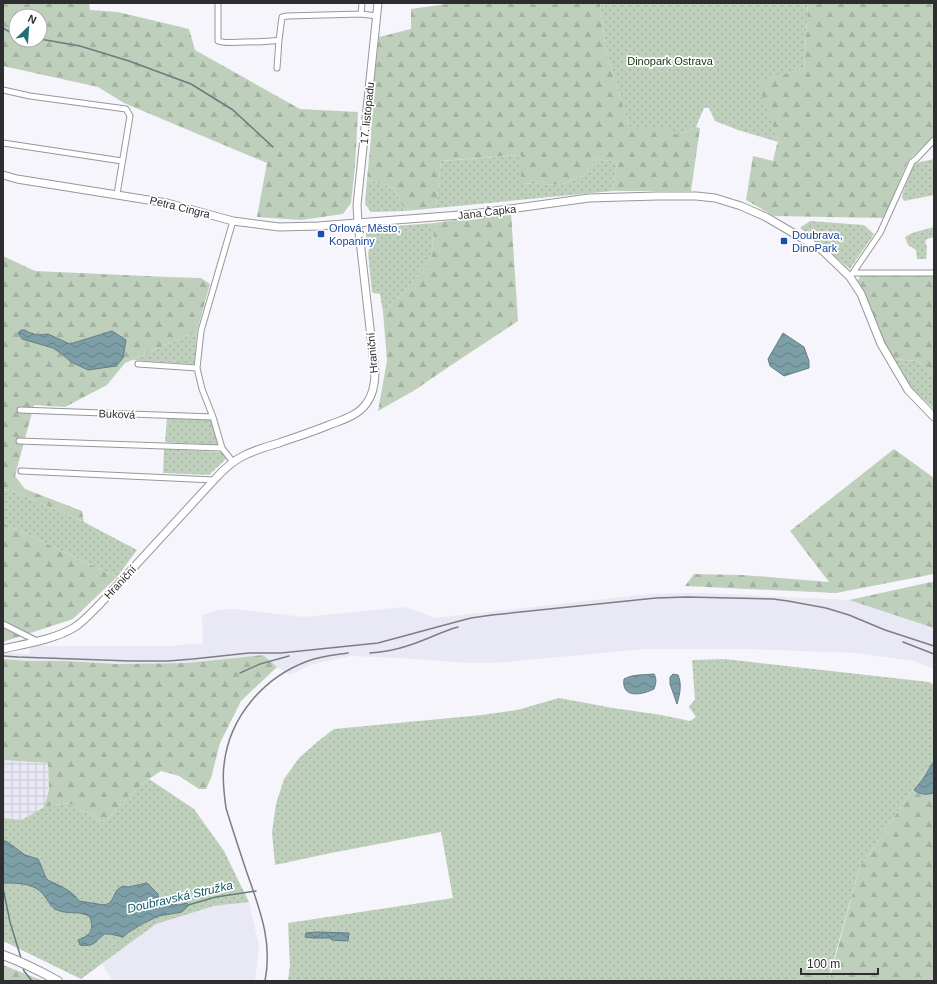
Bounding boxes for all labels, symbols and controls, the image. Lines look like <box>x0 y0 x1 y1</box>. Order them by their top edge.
north arrow <box>8 8 48 48</box>
text: N <box>26 12 38 26</box>
park label: Dinopark Ostrava <box>627 55 714 67</box>
street label: 17. listopadu <box>358 81 376 145</box>
street label: Petra Cingra <box>149 194 212 221</box>
street label: Jana Čapka <box>457 202 518 222</box>
place label: Orlová, Město, Kopaniny <box>329 222 401 247</box>
marker: Orlová, Město, Kopaniny <box>316 229 326 239</box>
place label: Doubrava, DinoPark <box>792 229 843 254</box>
marker: Doubrava, DinoPark <box>779 236 789 246</box>
street label: Hraniční <box>364 332 380 374</box>
street label: Buková <box>98 407 136 421</box>
street label: Hraniční <box>102 563 138 601</box>
water label: Doubravská Stružka <box>126 878 235 916</box>
scale bar <box>801 950 878 976</box>
text: 100 m <box>807 957 840 971</box>

